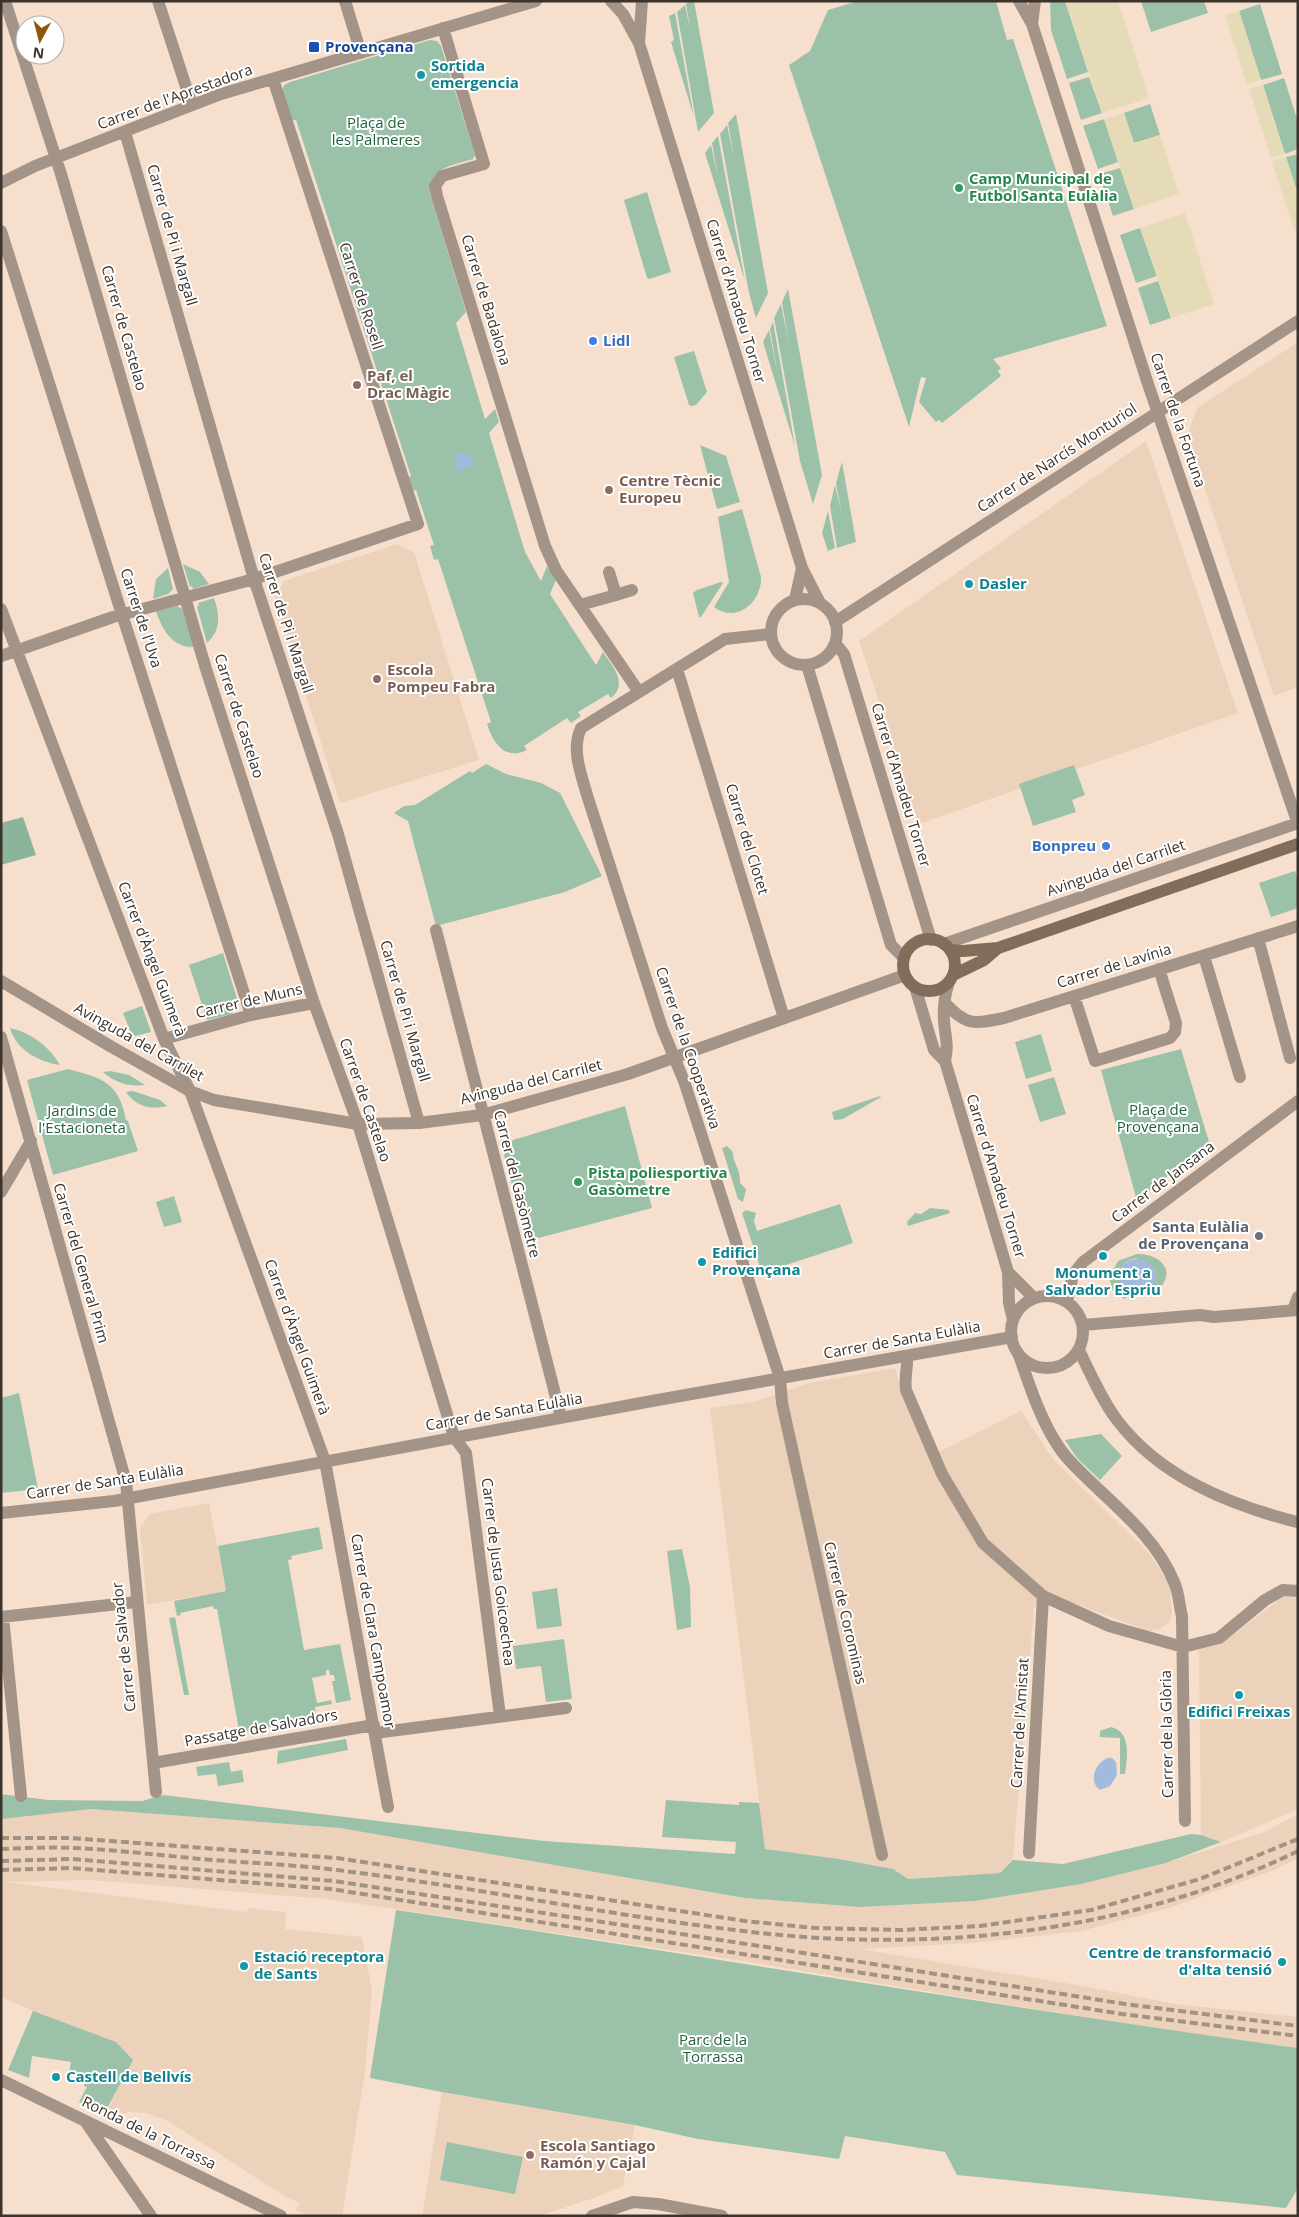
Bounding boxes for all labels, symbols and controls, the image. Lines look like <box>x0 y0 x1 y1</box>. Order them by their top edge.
north arrow <box>15 15 65 65</box>
place label: Provençana <box>325 36 413 56</box>
marker: Provençana <box>307 40 321 54</box>
text: N <box>32 43 45 64</box>
place label: Sortida emergencia <box>431 55 519 92</box>
street label: Carrer de l'Aprestadora <box>94 59 255 133</box>
marker: Sortida emergencia <box>415 69 427 81</box>
park label: Plaça de les Palmeres <box>332 112 420 149</box>
street label: Carrer de Pi i Margall <box>143 162 203 308</box>
place label: Camp Municipal de Futbol Santa Eulàlia <box>969 168 1118 205</box>
marker: Camp Municipal de Futbol Santa Eulàlia <box>953 182 965 194</box>
street label: Carrer d'Amadeu Torner <box>702 216 771 385</box>
street label: Carrer de Badalona <box>458 232 516 368</box>
street label: Carrer de Rosell <box>335 240 389 352</box>
street label: Carrer de Castelao <box>97 263 152 393</box>
place label: Lidl <box>603 330 630 350</box>
marker: Lidl <box>587 335 599 347</box>
street label: Carrer de la Fortuna <box>1147 350 1211 490</box>
place label: Paf, el Drac Màgic <box>367 365 450 402</box>
marker: Paf, el Drac Màgic <box>351 379 363 391</box>
street label: Carrer de Narcís Monturiol <box>973 398 1140 516</box>
place label: Centre Tècnic Europeu <box>619 470 721 507</box>
marker: Centre Tècnic Europeu <box>603 484 615 496</box>
street label: Carrer de Pi i Margall <box>255 550 319 695</box>
street label: Carrer de l'Uva <box>116 565 168 670</box>
place label: Dasler <box>979 573 1027 593</box>
marker: Dasler <box>963 578 975 590</box>
street label: Carrer de Castelao <box>210 651 270 781</box>
place label: Escola Pompeu Fabra <box>387 659 495 696</box>
marker: Escola Pompeu Fabra <box>371 673 383 685</box>
street label: Carrer d'Amadeu Torner <box>867 700 936 869</box>
street label: Carrer del Clotet <box>722 781 774 897</box>
street label: Avinguda del Carrilet <box>1044 834 1188 900</box>
place label: Bonpreu <box>1032 835 1096 855</box>
marker: Bonpreu <box>1100 840 1112 852</box>
street label: Carrer d'Àngel Guimerà <box>114 878 192 1039</box>
street label: Carrer de Pi i Margall <box>376 938 436 1084</box>
street label: Carrer de Lavínia <box>1054 938 1173 992</box>
street label: Carrer de la Cooperativa <box>652 964 726 1132</box>
street label: Carrer de Muns <box>193 978 304 1022</box>
street label: Avinguda del Carrilet <box>71 997 208 1085</box>
street label: Carrer de Castelao <box>335 1035 397 1164</box>
street label: Avinguda del Carrilet <box>458 1054 604 1108</box>
street label: Carrer d'Amadeu Torner <box>962 1091 1031 1260</box>
park label: Plaça de Provençana <box>1117 1099 1199 1136</box>
park label: Jardins de l'Estacioneta <box>38 1100 126 1137</box>
street label: Carrer del Gasòmetre <box>490 1108 546 1260</box>
street label: Carrer de Jansana <box>1107 1136 1218 1227</box>
place label: Pista poliesportiva Gasòmetre <box>588 1162 727 1199</box>
marker: Pista poliesportiva Gasòmetre <box>572 1176 584 1188</box>
street label: Carrer del General Prim <box>50 1180 114 1345</box>
place label: Santa Eulàlia de Provençana <box>1138 1216 1249 1253</box>
marker: Santa Eulàlia de Provençana <box>1253 1230 1265 1242</box>
place label: Edifici Provençana <box>712 1242 800 1279</box>
marker: Monument a Salvador Espriu <box>1097 1250 1109 1262</box>
street label: Carrer d'Àngel Guimerà <box>260 1256 335 1417</box>
marker: Edifici Provençana <box>696 1256 708 1268</box>
place label: Monument a Salvador Espriu <box>1045 1262 1161 1299</box>
street label: Carrer de Santa Eulàlia <box>822 1315 982 1363</box>
street label: Carrer de Santa Eulàlia <box>424 1387 584 1435</box>
street label: Carrer de Santa Eulàlia <box>25 1459 185 1503</box>
street label: Carrer de Justa Goicoechea <box>478 1477 520 1667</box>
street label: Carrer de Clara Campoamor <box>347 1532 401 1730</box>
street label: Carrer de Corominas <box>820 1539 872 1686</box>
street label: Carrer de Salvador <box>106 1581 140 1713</box>
street label: Carrer de l'Amistat <box>1006 1657 1032 1789</box>
street label: Carrer de la Glòria <box>1155 1670 1177 1798</box>
marker: Edifici Freixas <box>1233 1689 1245 1701</box>
place label: Edifici Freixas <box>1188 1701 1290 1721</box>
street label: Passatge de Salvadors <box>183 1704 339 1750</box>
place label: Centre de transformació d'alta tensió <box>1088 1942 1272 1979</box>
place label: Estació receptora de Sants <box>254 1946 384 1983</box>
marker: Centre de transformació d'alta tensió <box>1276 1956 1288 1968</box>
marker: Estació receptora de Sants <box>238 1960 250 1972</box>
park label: Parc de la Torrassa <box>679 2029 747 2066</box>
place label: Castell de Bellvís <box>66 2066 191 2086</box>
marker: Castell de Bellvís <box>50 2071 62 2083</box>
street label: Ronda de la Torrassa <box>79 2091 220 2173</box>
place label: Escola Santiago Ramón y Cajal <box>540 2135 655 2172</box>
marker: Escola Santiago Ramón y Cajal <box>524 2149 536 2161</box>

